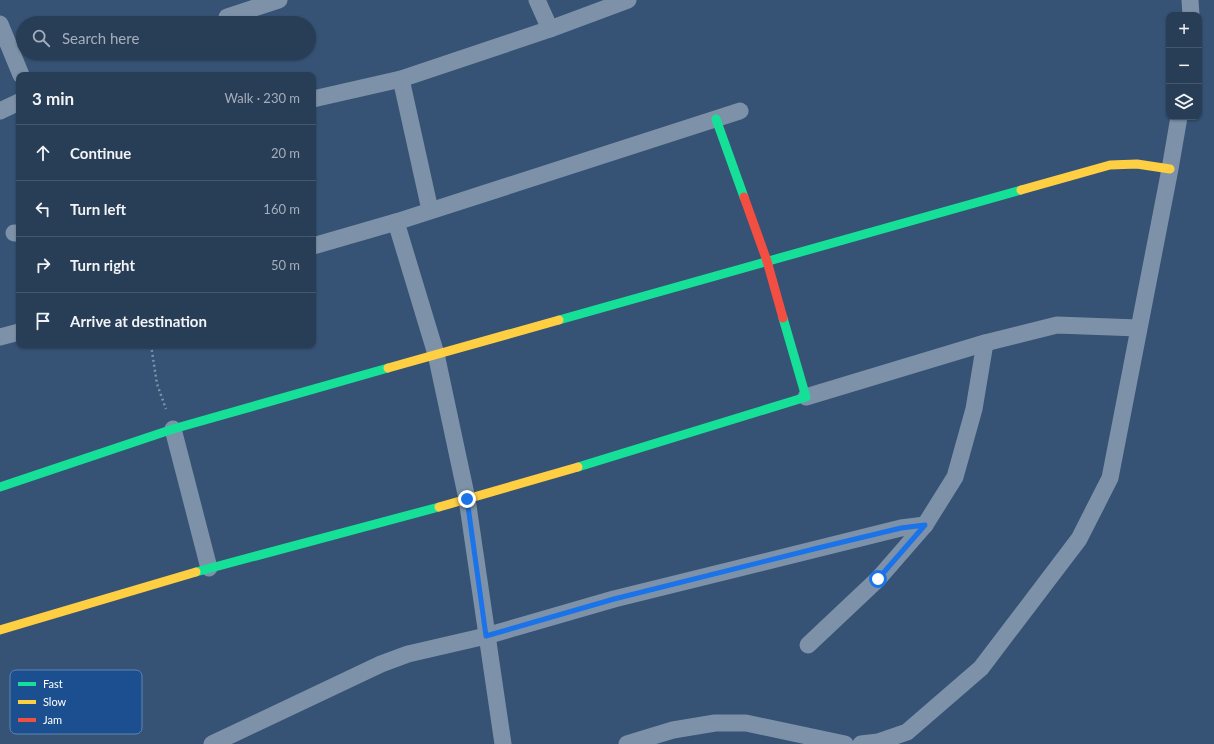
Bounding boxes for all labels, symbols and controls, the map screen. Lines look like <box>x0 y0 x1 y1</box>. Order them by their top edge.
map controls <box>1166 12 1202 120</box>
button: + <box>1166 12 1202 48</box>
search box <box>16 16 316 60</box>
icon: search <box>30 27 52 49</box>
text: Search here <box>62 29 139 47</box>
button: − <box>1166 48 1202 84</box>
button: layers <box>1166 84 1202 120</box>
text: 3 min <box>32 88 74 109</box>
text: Walk · 230 m <box>224 90 300 106</box>
icon: ahead <box>32 142 54 164</box>
text: Continue <box>70 144 131 162</box>
text: 20 m <box>271 145 300 161</box>
icon: left <box>32 198 54 220</box>
text: Turn left <box>70 200 126 218</box>
text: 160 m <box>263 201 300 217</box>
icon: right <box>32 254 54 276</box>
text: Turn right <box>70 256 135 274</box>
text: 50 m <box>271 257 300 273</box>
icon: arrive <box>32 310 54 332</box>
text: Arrive at destination <box>70 312 207 330</box>
route end <box>458 490 476 508</box>
route start <box>869 570 887 588</box>
legend <box>10 670 142 734</box>
text: Fast <box>43 677 63 690</box>
text: Slow <box>43 695 67 708</box>
text: Jam <box>43 713 62 726</box>

